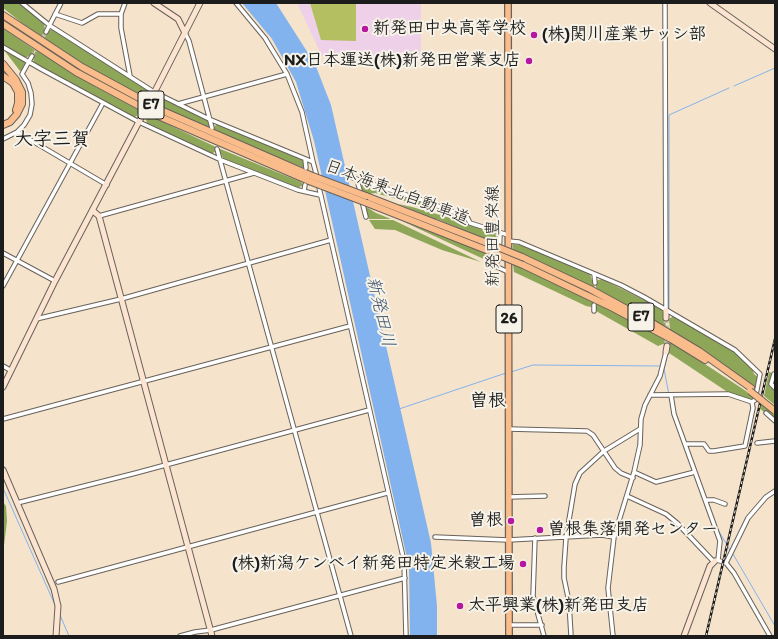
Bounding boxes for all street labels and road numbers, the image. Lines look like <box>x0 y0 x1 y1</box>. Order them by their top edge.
road number: E7 <box>138 91 164 119</box>
street label: 日本海東北自動車道 <box>322 156 472 230</box>
street label: 新発田豊栄線 <box>484 185 504 287</box>
road number: E7 <box>628 303 654 331</box>
road number: 26 <box>496 305 522 333</box>

